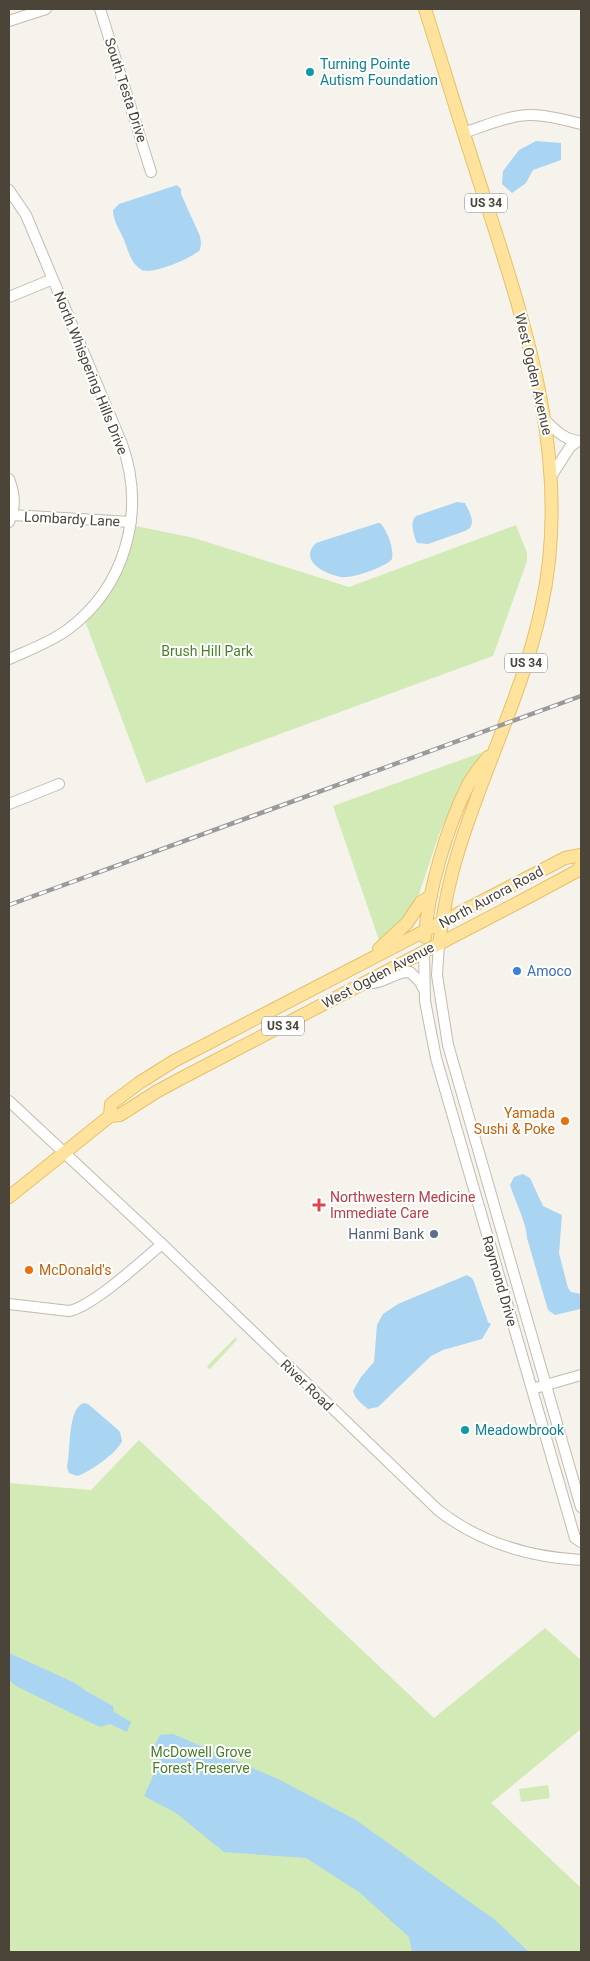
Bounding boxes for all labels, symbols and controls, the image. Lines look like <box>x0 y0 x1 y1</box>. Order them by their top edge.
street label: South Testa Drive <box>102 36 150 144</box>
place label: Turning Pointe Autism Foundation <box>320 56 438 88</box>
marker: Turning Pointe Autism Foundation <box>304 66 316 78</box>
road number: US 34 <box>465 194 507 212</box>
street label: North Whispering Hills Drive <box>51 289 131 457</box>
street label: West Ogden Avenue <box>512 311 556 437</box>
street label: Lombardy Lane <box>24 508 120 530</box>
park label: Brush Hill Park <box>161 643 254 659</box>
road number: US 34 <box>505 654 547 672</box>
street label: North Aurora Road <box>436 863 546 931</box>
street label: West Ogden Avenue <box>319 939 437 1011</box>
place label: Amoco <box>527 963 572 979</box>
marker: Amoco <box>511 965 523 977</box>
road number: US 34 <box>262 1016 304 1036</box>
place label: Yamada Sushi & Poke <box>474 1105 555 1137</box>
marker: Yamada Sushi & Poke <box>559 1115 571 1127</box>
place label: Northwestern Medicine Immediate Care <box>330 1189 475 1221</box>
marker: Northwestern Medicine Immediate Care <box>312 1198 326 1212</box>
place label: Hanmi Bank <box>348 1226 425 1242</box>
marker: Hanmi Bank <box>428 1228 440 1240</box>
street label: Raymond Drive <box>479 1234 521 1328</box>
place label: McDonald's <box>39 1262 112 1278</box>
marker: McDonald's <box>23 1264 35 1276</box>
street label: River Road <box>278 1356 336 1414</box>
place label: Meadowbrook <box>475 1422 565 1438</box>
marker: Meadowbrook <box>459 1424 471 1436</box>
park label: McDowell Grove Forest Preserve <box>150 1744 252 1776</box>

